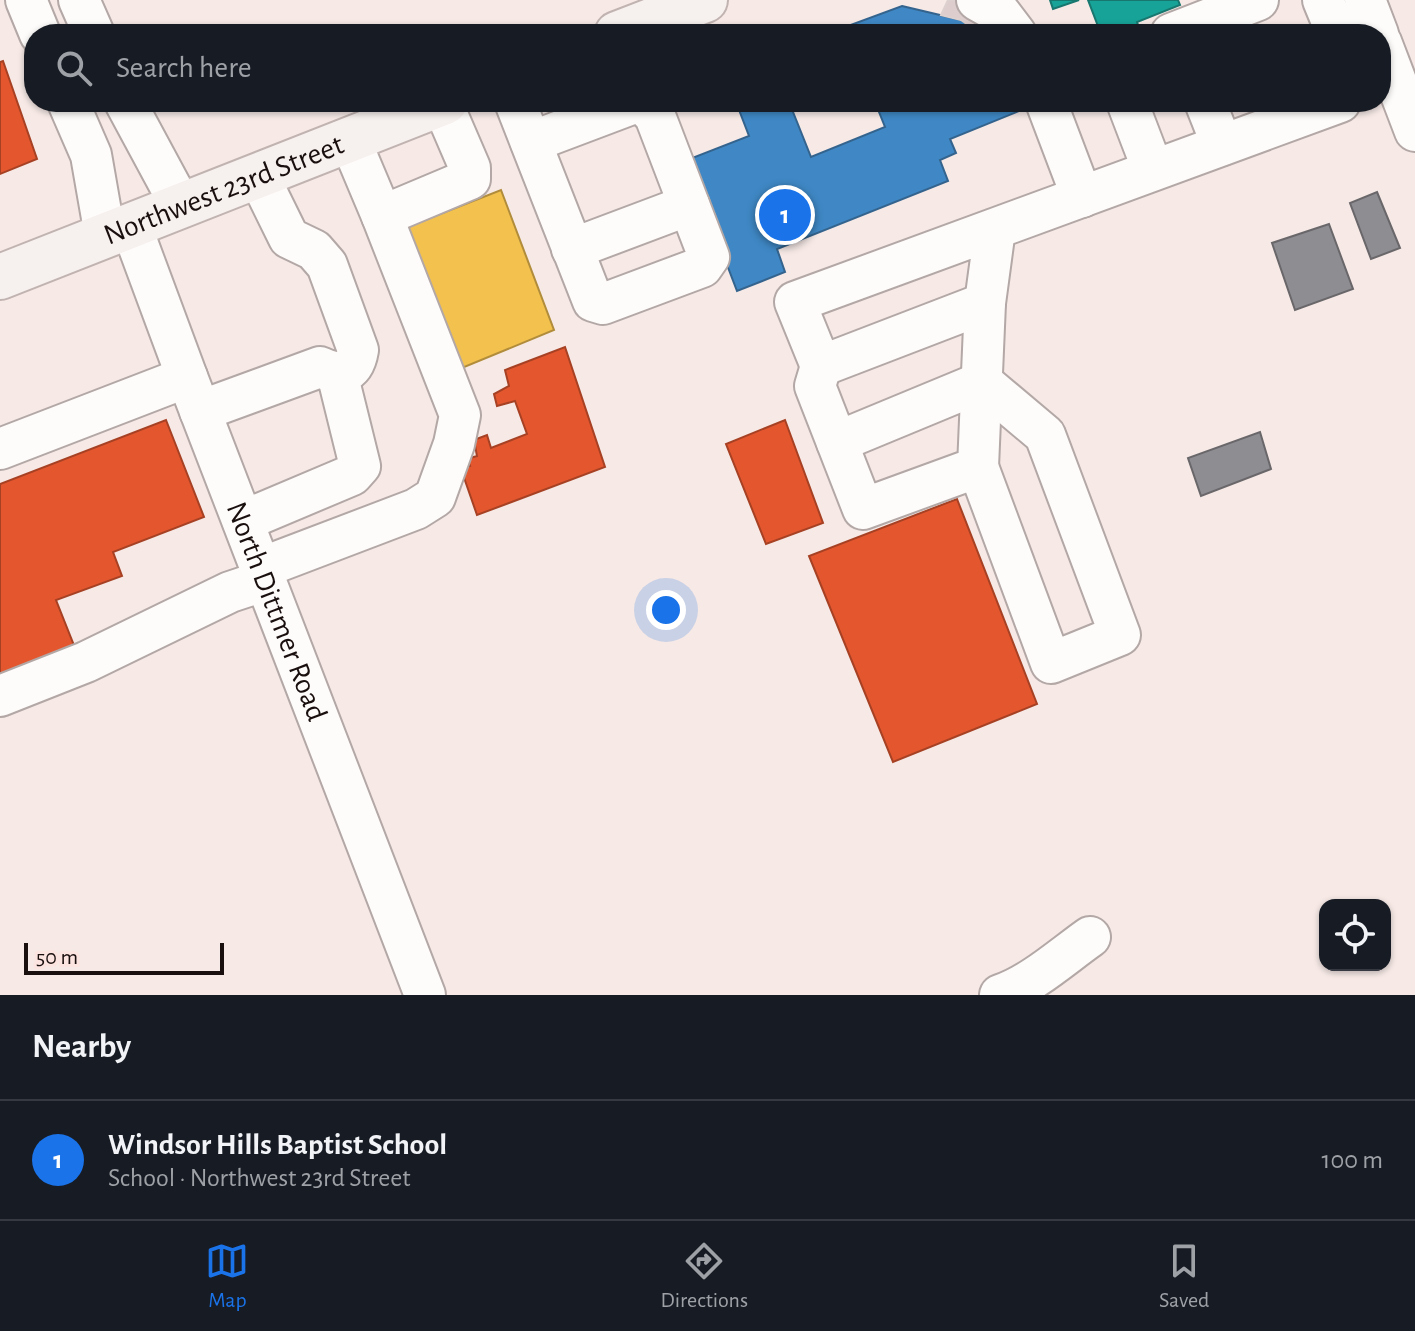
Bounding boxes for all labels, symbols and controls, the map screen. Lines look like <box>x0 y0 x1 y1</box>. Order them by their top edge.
search box <box>24 24 1391 112</box>
icon: search <box>52 46 96 90</box>
text: Search here <box>116 53 252 83</box>
street label: Northwest 23rd Street <box>100 129 348 251</box>
pin: 1 <box>759 185 811 245</box>
street label: North Dittmer Road <box>221 498 332 725</box>
your location <box>646 590 686 630</box>
map controls <box>1319 899 1391 971</box>
button: locate <box>1319 899 1391 971</box>
scale bar <box>24 939 224 975</box>
text: 50 m <box>36 946 78 968</box>
text: Nearby <box>32 1030 131 1064</box>
text: Windsor Hills Baptist School <box>108 1130 447 1160</box>
text: 1 <box>53 1147 63 1173</box>
text: 100 m <box>1322 1147 1383 1173</box>
text: School · Northwest 23rd Street <box>108 1165 410 1191</box>
tab: Map <box>205 1239 249 1313</box>
tab: Directions <box>660 1239 748 1313</box>
tab: Saved <box>1159 1239 1209 1313</box>

